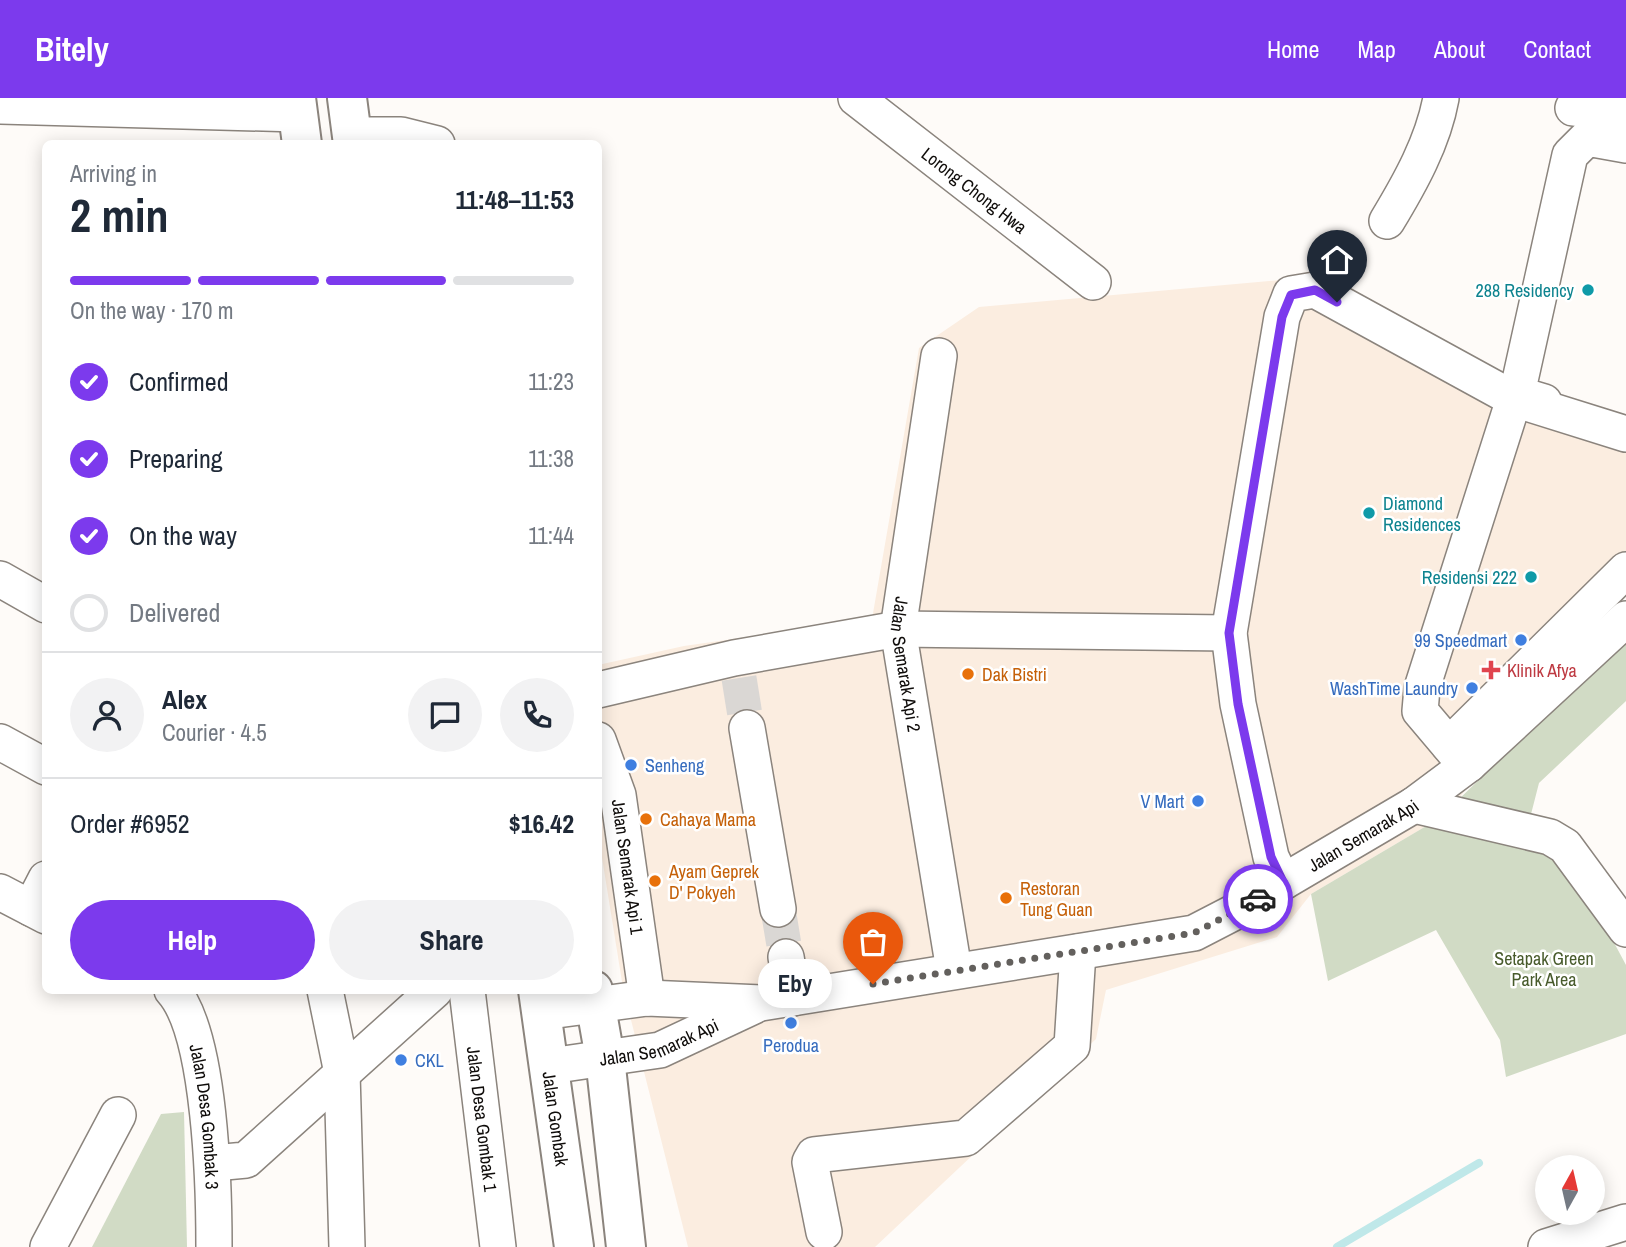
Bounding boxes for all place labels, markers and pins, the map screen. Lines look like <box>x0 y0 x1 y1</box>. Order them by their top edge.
pin <box>1307 230 1367 302</box>
place label: 288 Residency <box>1476 278 1575 303</box>
marker: 288 Residency <box>1580 282 1596 298</box>
place label: Diamond Residences <box>1383 491 1461 537</box>
marker: Diamond Residences <box>1361 505 1377 521</box>
place label: Residensi 222 <box>1422 565 1517 590</box>
marker: Residensi 222 <box>1523 569 1539 585</box>
place label: 99 Speedmart <box>1414 628 1507 653</box>
marker: 99 Speedmart <box>1513 632 1529 648</box>
place label: Klinik Afya <box>1507 658 1577 683</box>
marker: Klinik Afya <box>1481 660 1501 680</box>
place label: Dak Bistri <box>982 662 1047 687</box>
marker: Dak Bistri <box>960 666 976 682</box>
place label: WashTime Laundry <box>1330 676 1459 701</box>
marker: WashTime Laundry <box>1464 680 1480 696</box>
place label: Senheng <box>645 753 705 778</box>
marker: Senheng <box>623 757 639 773</box>
place label: V Mart <box>1141 789 1184 814</box>
marker: V Mart <box>1190 793 1206 809</box>
place label: Cahaya Mama <box>660 807 756 832</box>
marker: Cahaya Mama <box>638 811 654 827</box>
place label: Ayam Geprek D' Pokyeh <box>668 859 760 905</box>
marker: Ayam Geprek D' Pokyeh <box>647 873 663 889</box>
place label: Restoran Tung Guan <box>1020 876 1093 922</box>
marker: Restoran Tung Guan <box>998 890 1014 906</box>
pin <box>843 912 903 984</box>
callout: Eby <box>758 960 831 1008</box>
marker: Perodua <box>783 1015 799 1031</box>
place label: Perodua <box>763 1033 819 1058</box>
place label: CKL <box>415 1048 444 1073</box>
marker: CKL <box>393 1052 409 1068</box>

